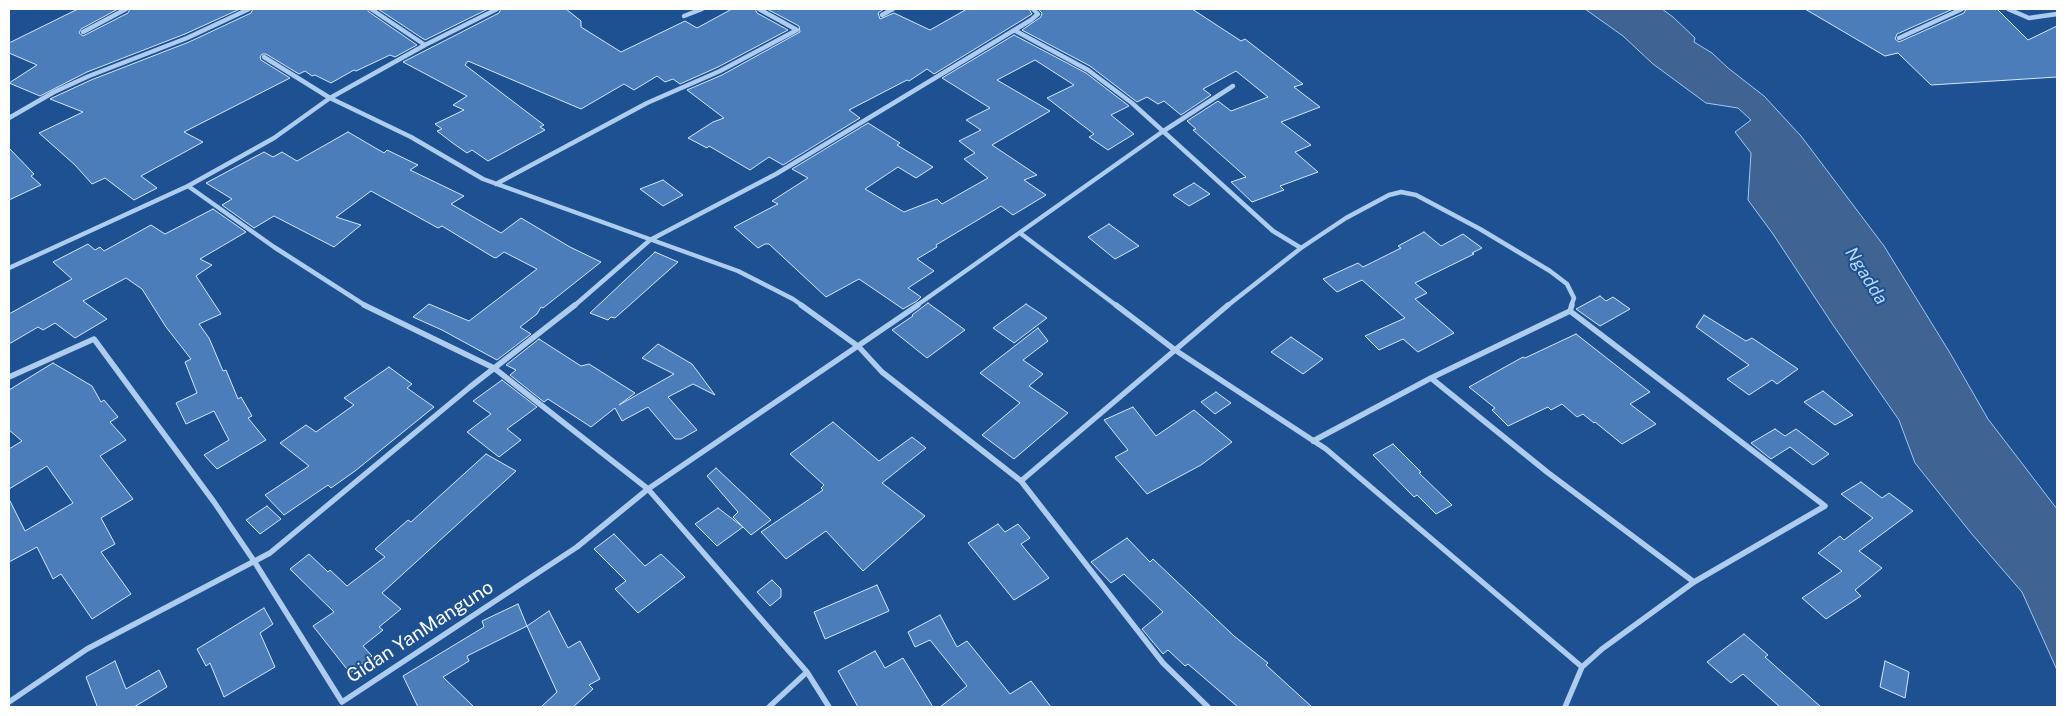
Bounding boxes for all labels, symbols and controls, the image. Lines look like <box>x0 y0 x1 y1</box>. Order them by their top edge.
water label: Ngadda <box>1840 243 1892 309</box>
street label: Gidan YanManguno <box>342 576 498 688</box>

